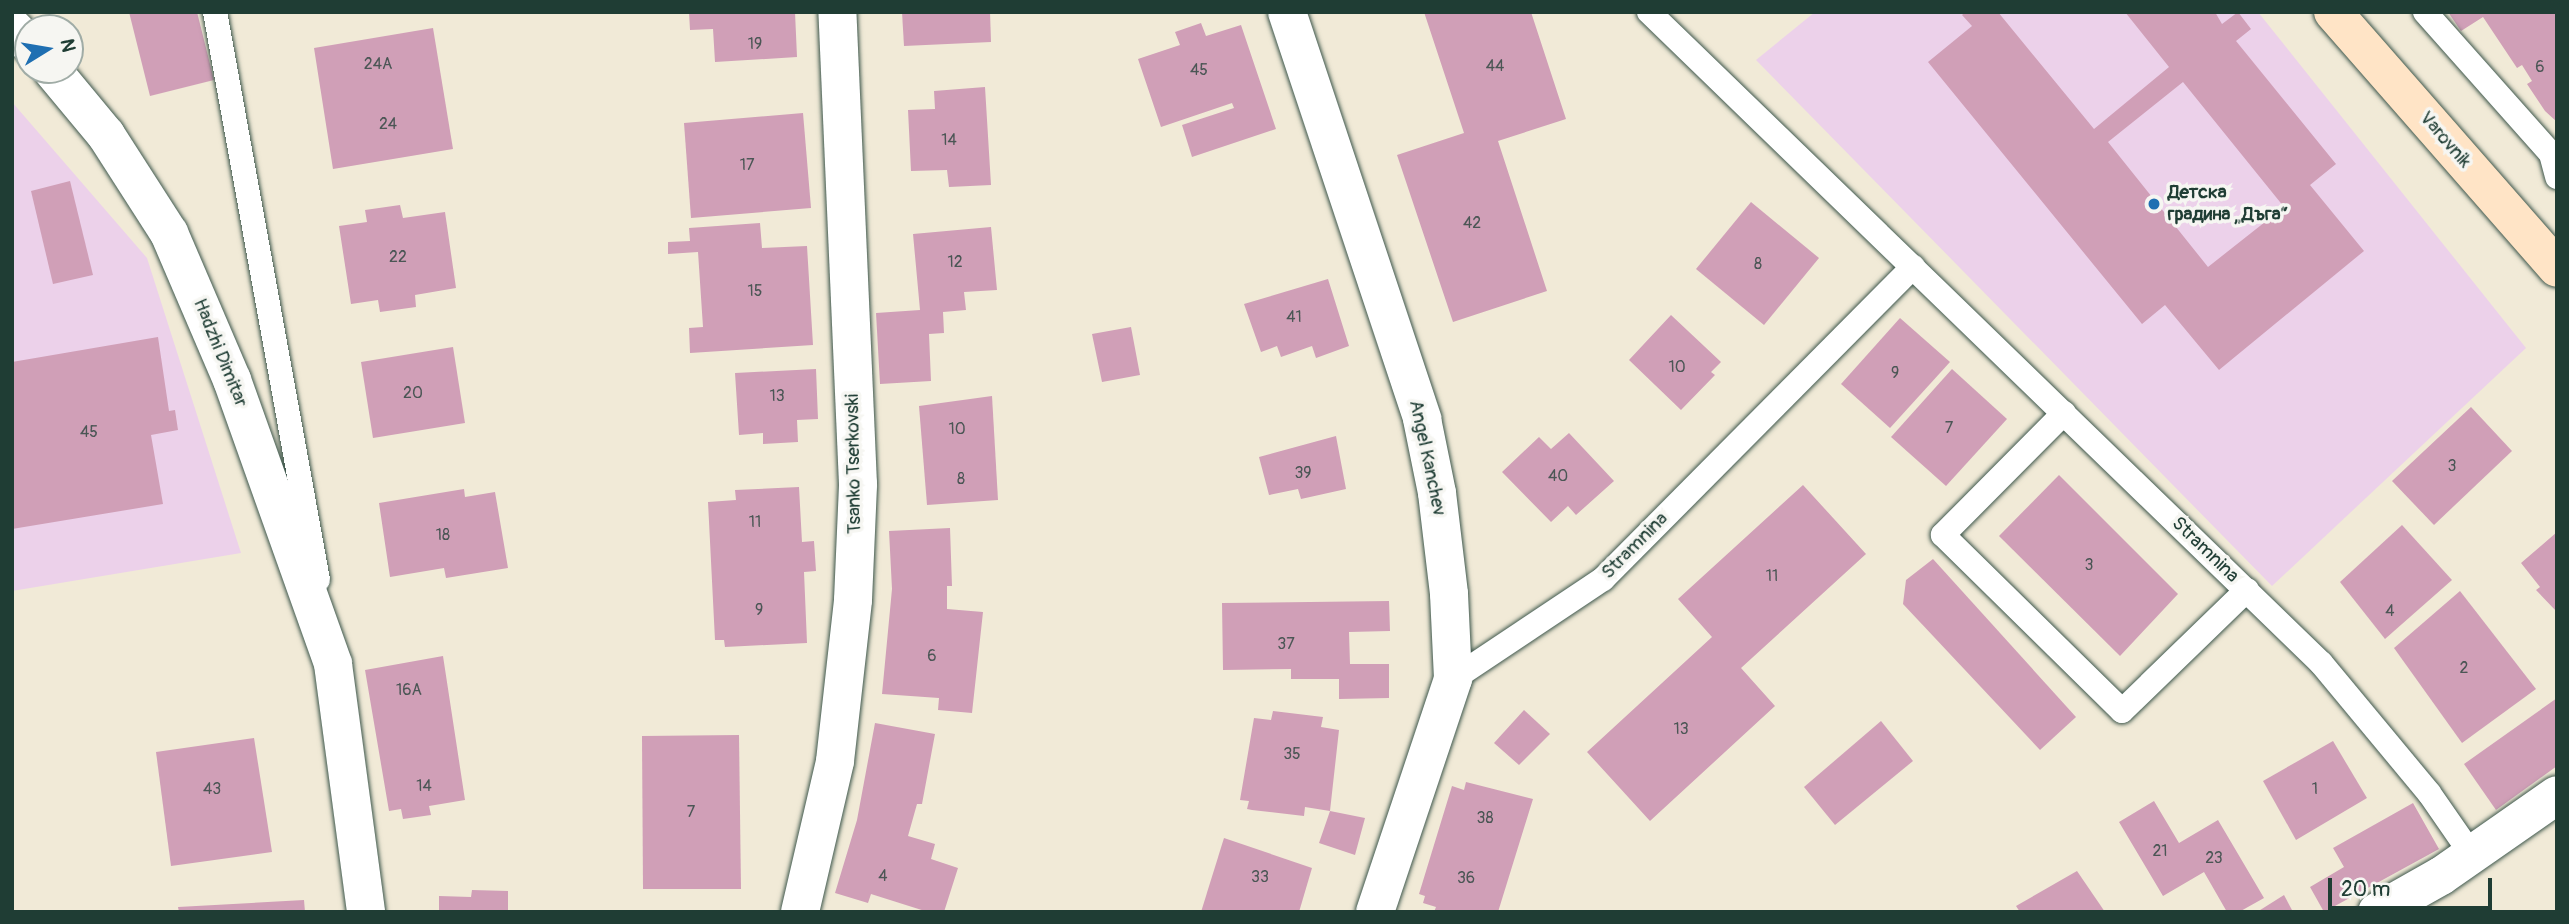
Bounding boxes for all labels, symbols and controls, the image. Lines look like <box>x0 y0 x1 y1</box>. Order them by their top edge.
north arrow <box>14 14 84 84</box>
house number: 19 <box>748 34 762 54</box>
text: N <box>55 37 81 54</box>
house number: 24А <box>364 54 392 74</box>
house number: 44 <box>1486 56 1504 76</box>
house number: 6 <box>2535 57 2545 77</box>
house number: 45 <box>1190 60 1208 80</box>
street label: Varovnik <box>2414 107 2476 173</box>
house number: 24 <box>379 114 397 134</box>
house number: 14 <box>941 130 957 150</box>
house number: 17 <box>740 155 754 175</box>
place label: Детска градина „Дъга“ <box>2168 182 2288 226</box>
marker: Детска градина „Дъга“ <box>2146 196 2162 212</box>
house number: 42 <box>1463 213 1481 233</box>
house number: 22 <box>389 247 407 267</box>
house number: 12 <box>947 252 963 272</box>
house number: 8 <box>1754 254 1762 274</box>
house number: 15 <box>748 281 762 301</box>
street label: Hadzhi Dimitar <box>188 295 252 411</box>
house number: 41 <box>1286 307 1302 327</box>
house number: 10 <box>1668 357 1686 377</box>
house number: 9 <box>1891 363 1899 383</box>
house number: 20 <box>403 383 423 403</box>
house number: 13 <box>769 386 785 406</box>
street label: Tsanko Tserkovski <box>841 394 867 534</box>
street label: Angel Kanchev <box>1404 398 1450 518</box>
house number: 7 <box>1945 418 1953 438</box>
house number: 10 <box>948 419 966 439</box>
house number: 45 <box>80 422 98 442</box>
house number: 3 <box>2448 456 2456 476</box>
house number: 39 <box>1294 463 1312 483</box>
house number: 40 <box>1548 466 1568 486</box>
house number: 8 <box>957 469 965 489</box>
street label: Stramnina <box>1597 508 1673 584</box>
house number: 11 <box>749 512 761 532</box>
street label: Stramnina <box>2167 512 2243 588</box>
house number: 18 <box>436 525 450 545</box>
house number: 3 <box>2085 555 2093 575</box>
house number: 11 <box>1766 566 1778 586</box>
house number: 9 <box>755 600 763 620</box>
house number: 4 <box>2385 601 2395 621</box>
house number: 37 <box>1277 634 1295 654</box>
house number: 6 <box>927 646 937 666</box>
house number: 2 <box>2460 658 2468 678</box>
house number: 16А <box>396 680 422 700</box>
house number: 13 <box>1673 719 1689 739</box>
house number: 35 <box>1283 744 1301 764</box>
house number: 14 <box>416 776 432 796</box>
house number: 43 <box>203 779 221 799</box>
house number: 1 <box>2312 779 2318 799</box>
house number: 7 <box>687 802 695 822</box>
house number: 38 <box>1477 808 1493 828</box>
house number: 21 <box>2152 841 2168 861</box>
house number: 23 <box>2205 848 2223 868</box>
scale bar <box>2331 864 2496 908</box>
house number: 4 <box>878 866 888 886</box>
house number: 33 <box>1251 867 1269 887</box>
house number: 36 <box>1457 868 1475 888</box>
text: 20 m <box>2341 876 2390 903</box>

